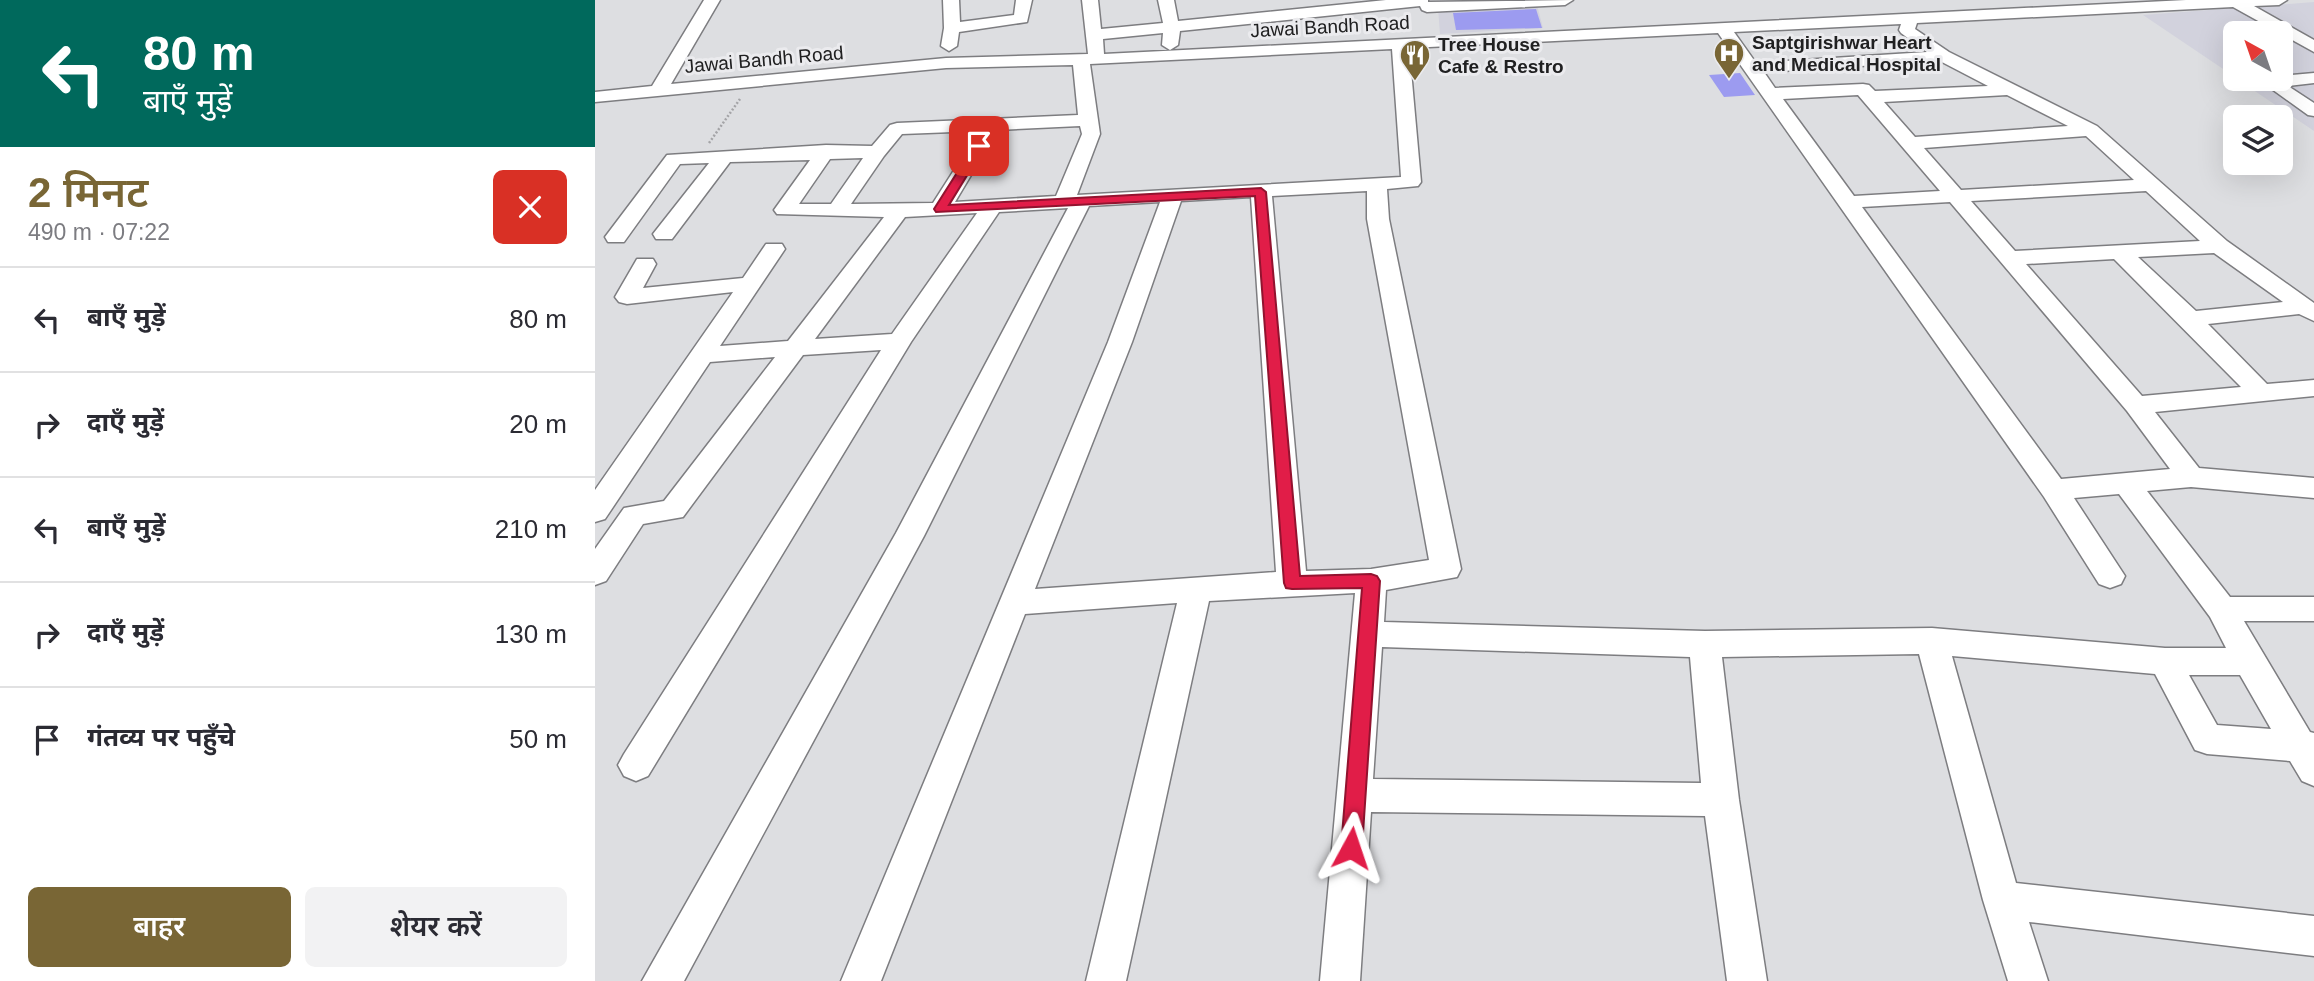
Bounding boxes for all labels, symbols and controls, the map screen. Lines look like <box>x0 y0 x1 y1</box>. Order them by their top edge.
street label: Jawai Bandh Road <box>1250 12 1410 41</box>
north arrow <box>2223 21 2293 91</box>
map controls <box>2223 21 2293 175</box>
text: 80 m <box>143 26 255 80</box>
icon: left <box>28 28 119 119</box>
place label: Saptgirishwar Heart and Medical Hospital <box>1752 32 1941 75</box>
place label: Tree House Cafe & Restro <box>1438 34 1564 77</box>
hospital icon: Saptgirishwar Heart and Medical Hospital <box>1712 36 1746 80</box>
restaurant icon: Tree House Cafe & Restro <box>1398 38 1432 82</box>
street label: Jawai Bandh Road <box>684 42 844 77</box>
text: बाएँ मुड़ें <box>143 83 232 119</box>
button: layers <box>2223 105 2293 175</box>
pin <box>949 116 1009 176</box>
icon: arrive <box>960 127 998 165</box>
text: 2 मिनट <box>28 169 148 216</box>
button: close <box>493 170 567 244</box>
text: 490 m · 07:22 <box>28 219 170 245</box>
icon: left <box>28 301 66 339</box>
text: बाएँ मुड़ें <box>87 302 166 332</box>
text: 80 m <box>509 304 567 334</box>
icon: right <box>28 406 66 444</box>
text: दाएँ मुड़ें <box>87 407 164 437</box>
text: 20 m <box>509 409 567 439</box>
icon: left <box>28 511 66 549</box>
text: बाएँ मुड़ें <box>87 512 166 542</box>
text: 210 m <box>495 514 567 544</box>
icon: right <box>28 616 66 654</box>
text: दाएँ मुड़ें <box>87 617 164 647</box>
text: 130 m <box>495 619 567 649</box>
icon: arrive <box>28 721 66 759</box>
text: गंतव्य पर पहुँचे <box>87 722 235 752</box>
text: 50 m <box>509 724 567 754</box>
position arrow <box>1314 811 1388 885</box>
button: बाहर <box>28 887 291 967</box>
button: शेयर करें <box>305 887 567 967</box>

